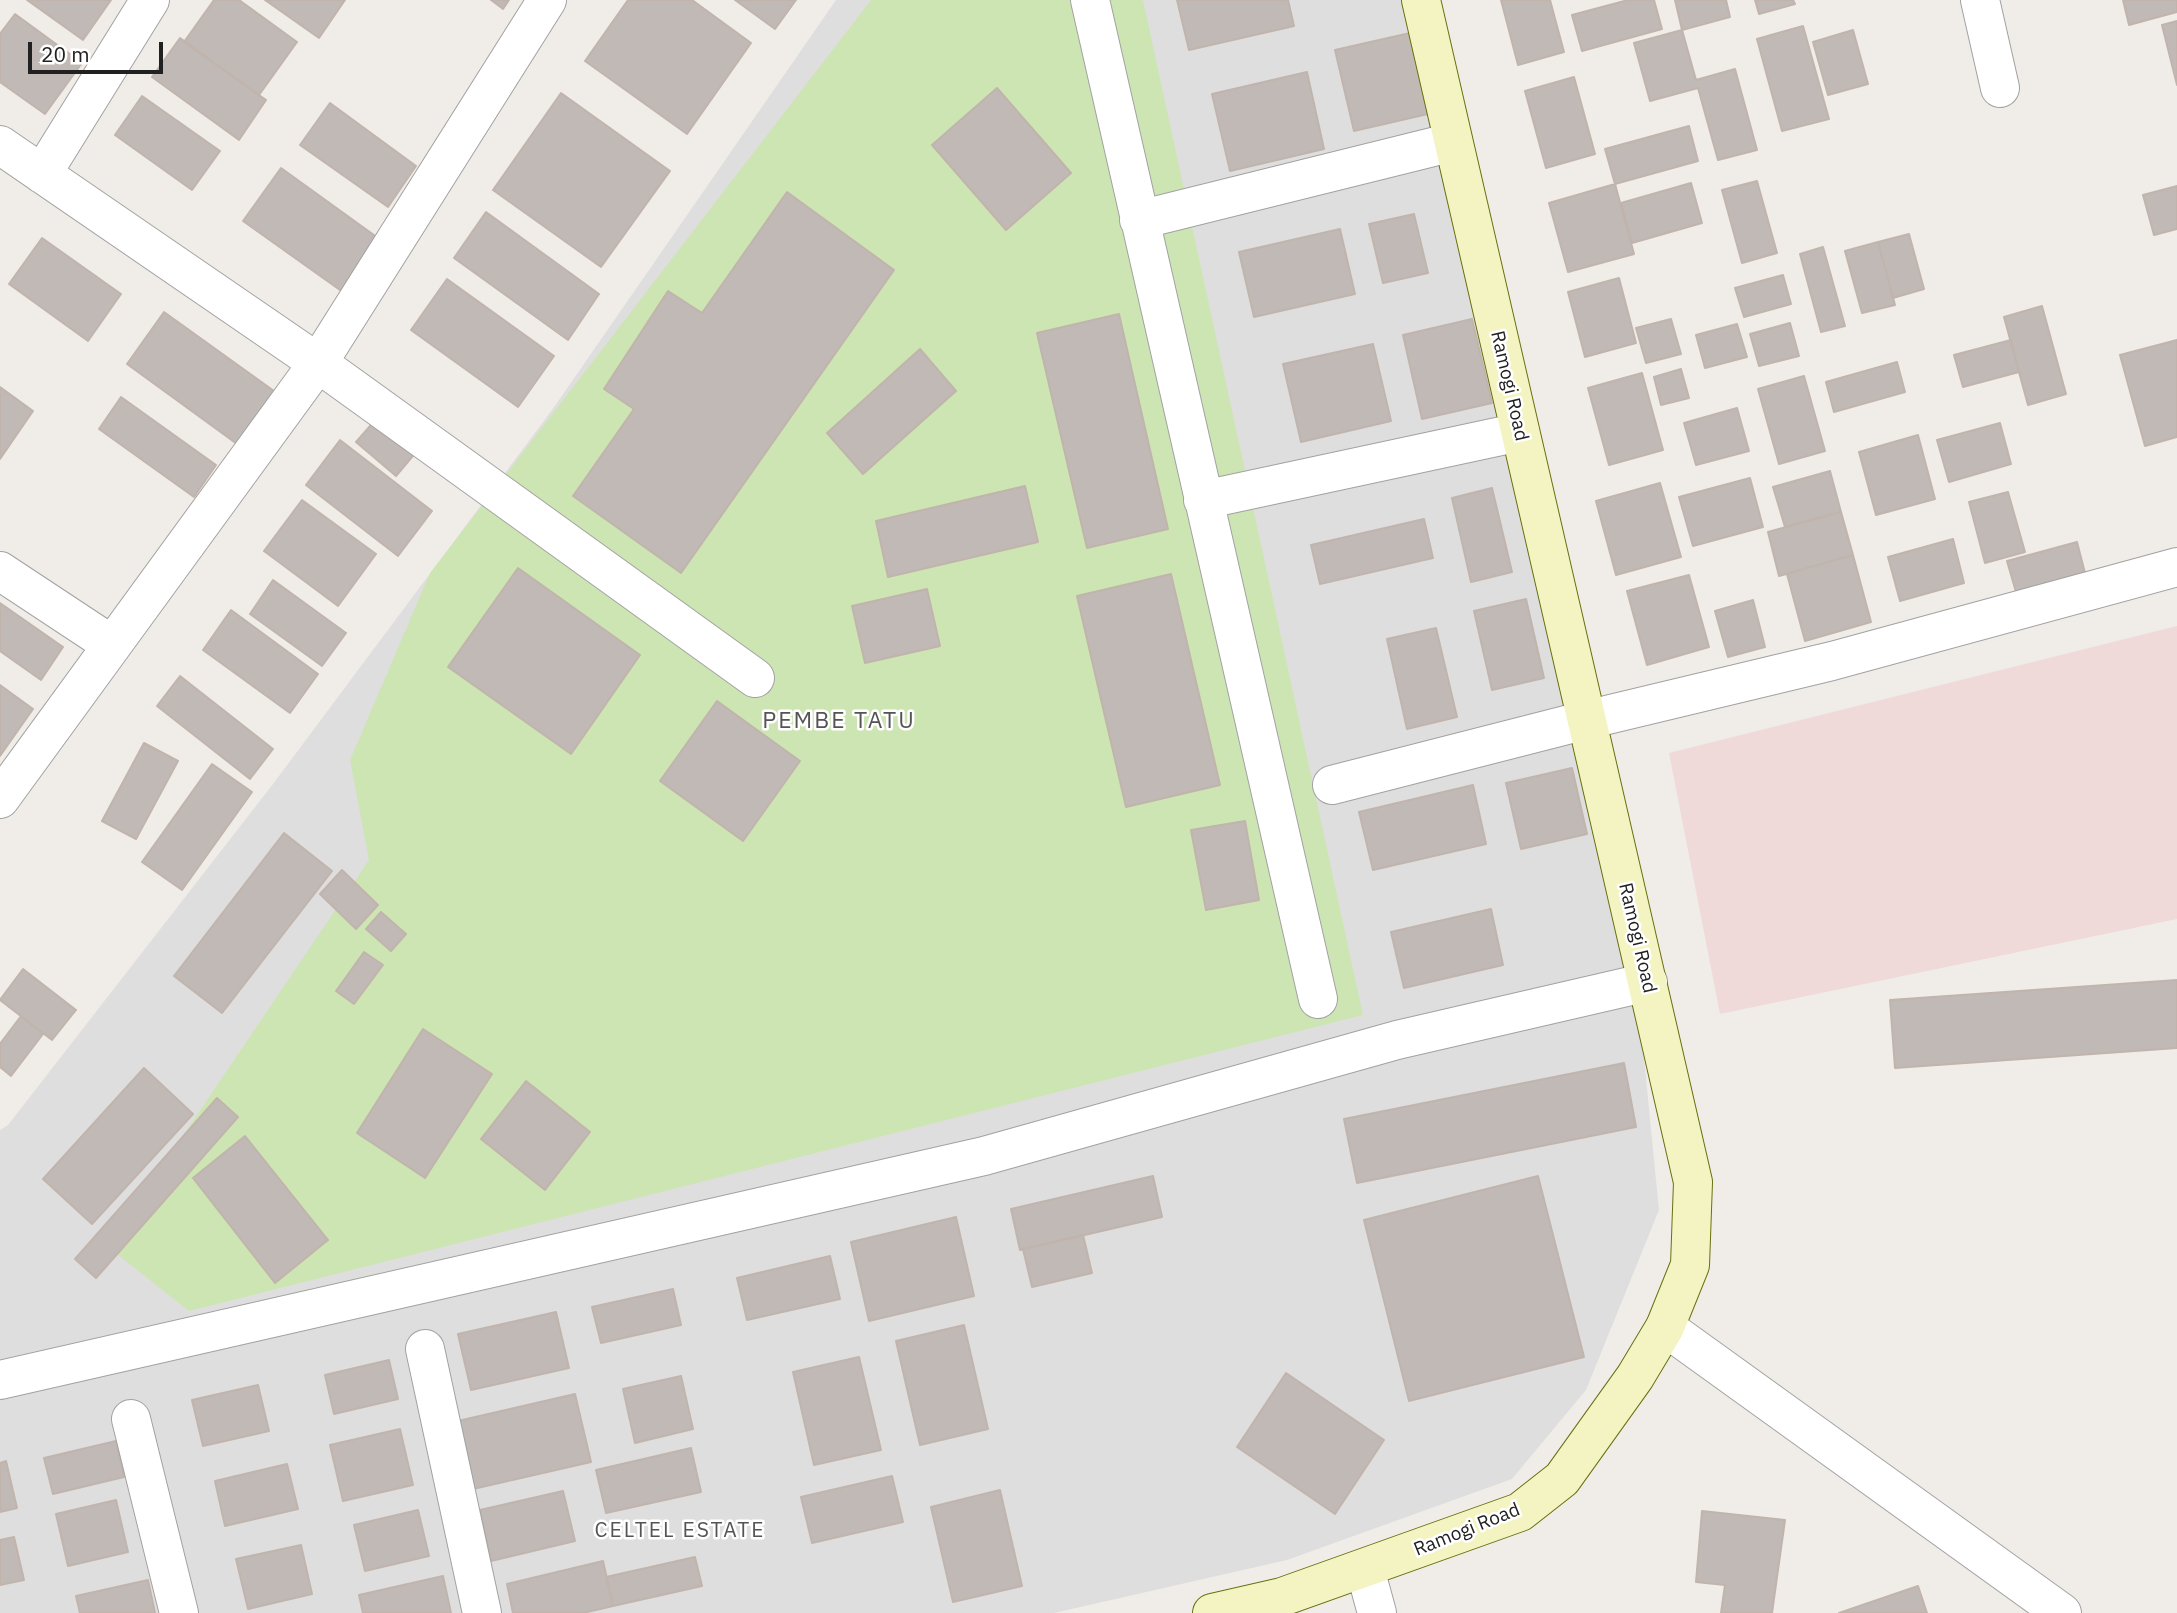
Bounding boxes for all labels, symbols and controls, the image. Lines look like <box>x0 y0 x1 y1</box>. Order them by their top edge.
scale bar <box>32 28 166 72</box>
text: 20 m <box>41 40 90 68</box>
street label: Ramogi Road <box>1485 329 1533 443</box>
district label: PEMBE TATU <box>763 707 915 735</box>
street label: Ramogi Road <box>1613 881 1661 995</box>
street label: Ramogi Road <box>1411 1498 1523 1562</box>
district label: CELTEL ESTATE <box>596 1518 764 1544</box>

